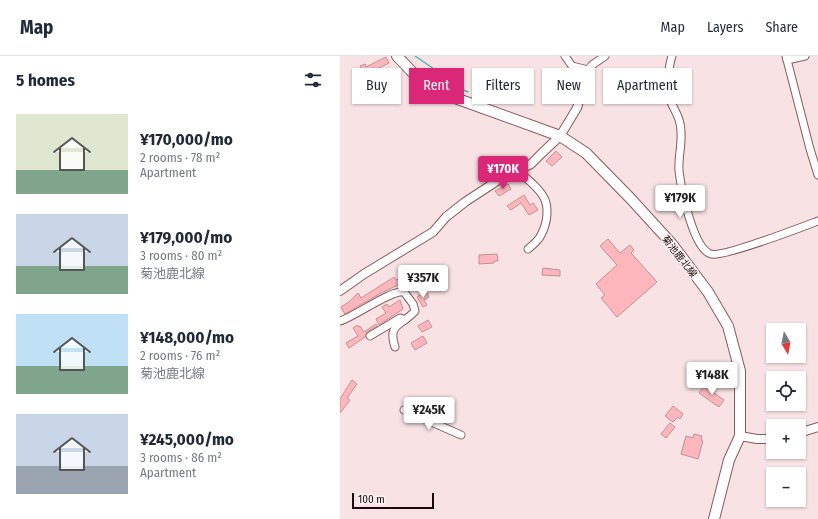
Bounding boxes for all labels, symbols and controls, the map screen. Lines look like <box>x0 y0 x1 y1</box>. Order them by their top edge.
text: Map <box>20 16 53 39</box>
text: Map <box>661 19 685 36</box>
text: Layers <box>707 19 743 36</box>
text: Share <box>765 19 798 36</box>
chip: Buy <box>352 68 401 104</box>
chip: Rent <box>409 68 464 104</box>
chip: Filters <box>472 68 534 104</box>
chip: New <box>542 68 595 104</box>
chip: Apartment <box>603 68 692 104</box>
icon: filters <box>302 69 324 91</box>
text: 5 homes <box>16 70 75 91</box>
text: ¥170,000/mo <box>140 129 233 150</box>
icon: home <box>48 130 96 178</box>
text: 2 rooms · 78 m² <box>140 150 220 165</box>
pin: ¥170K <box>475 156 531 190</box>
text: ¥170K <box>487 161 519 176</box>
text: Apartment <box>140 165 196 180</box>
pin: ¥179K <box>652 185 708 219</box>
text: ¥179K <box>664 190 696 205</box>
text: ¥179,000/mo <box>140 227 232 248</box>
icon: home <box>48 230 96 278</box>
street label: 菊池鹿北線 <box>659 233 699 280</box>
text: 3 rooms · 80 m² <box>140 248 222 263</box>
pin: ¥357K <box>395 265 451 299</box>
text: 菊池鹿北線 <box>140 266 205 281</box>
text: ¥357K <box>407 270 439 285</box>
north arrow <box>766 323 806 363</box>
map controls <box>766 323 806 507</box>
text: ¥148,000/mo <box>140 327 234 348</box>
icon: home <box>48 330 96 378</box>
text: 2 rooms · 76 m² <box>140 348 220 363</box>
pin: ¥148K <box>684 362 740 396</box>
text: 菊池鹿北線 <box>140 366 205 381</box>
text: ¥148K <box>696 367 728 382</box>
button: locate <box>766 371 806 411</box>
pin: ¥245K <box>401 397 457 431</box>
text: ¥245K <box>413 402 445 417</box>
button: + <box>766 419 806 459</box>
text: ¥245,000/mo <box>140 429 234 450</box>
icon: home <box>48 430 96 478</box>
text: 3 rooms · 86 m² <box>140 450 222 465</box>
text: Apartment <box>140 465 196 480</box>
button: − <box>766 467 806 507</box>
scale bar <box>352 491 434 510</box>
text: 100 m <box>358 493 385 506</box>

